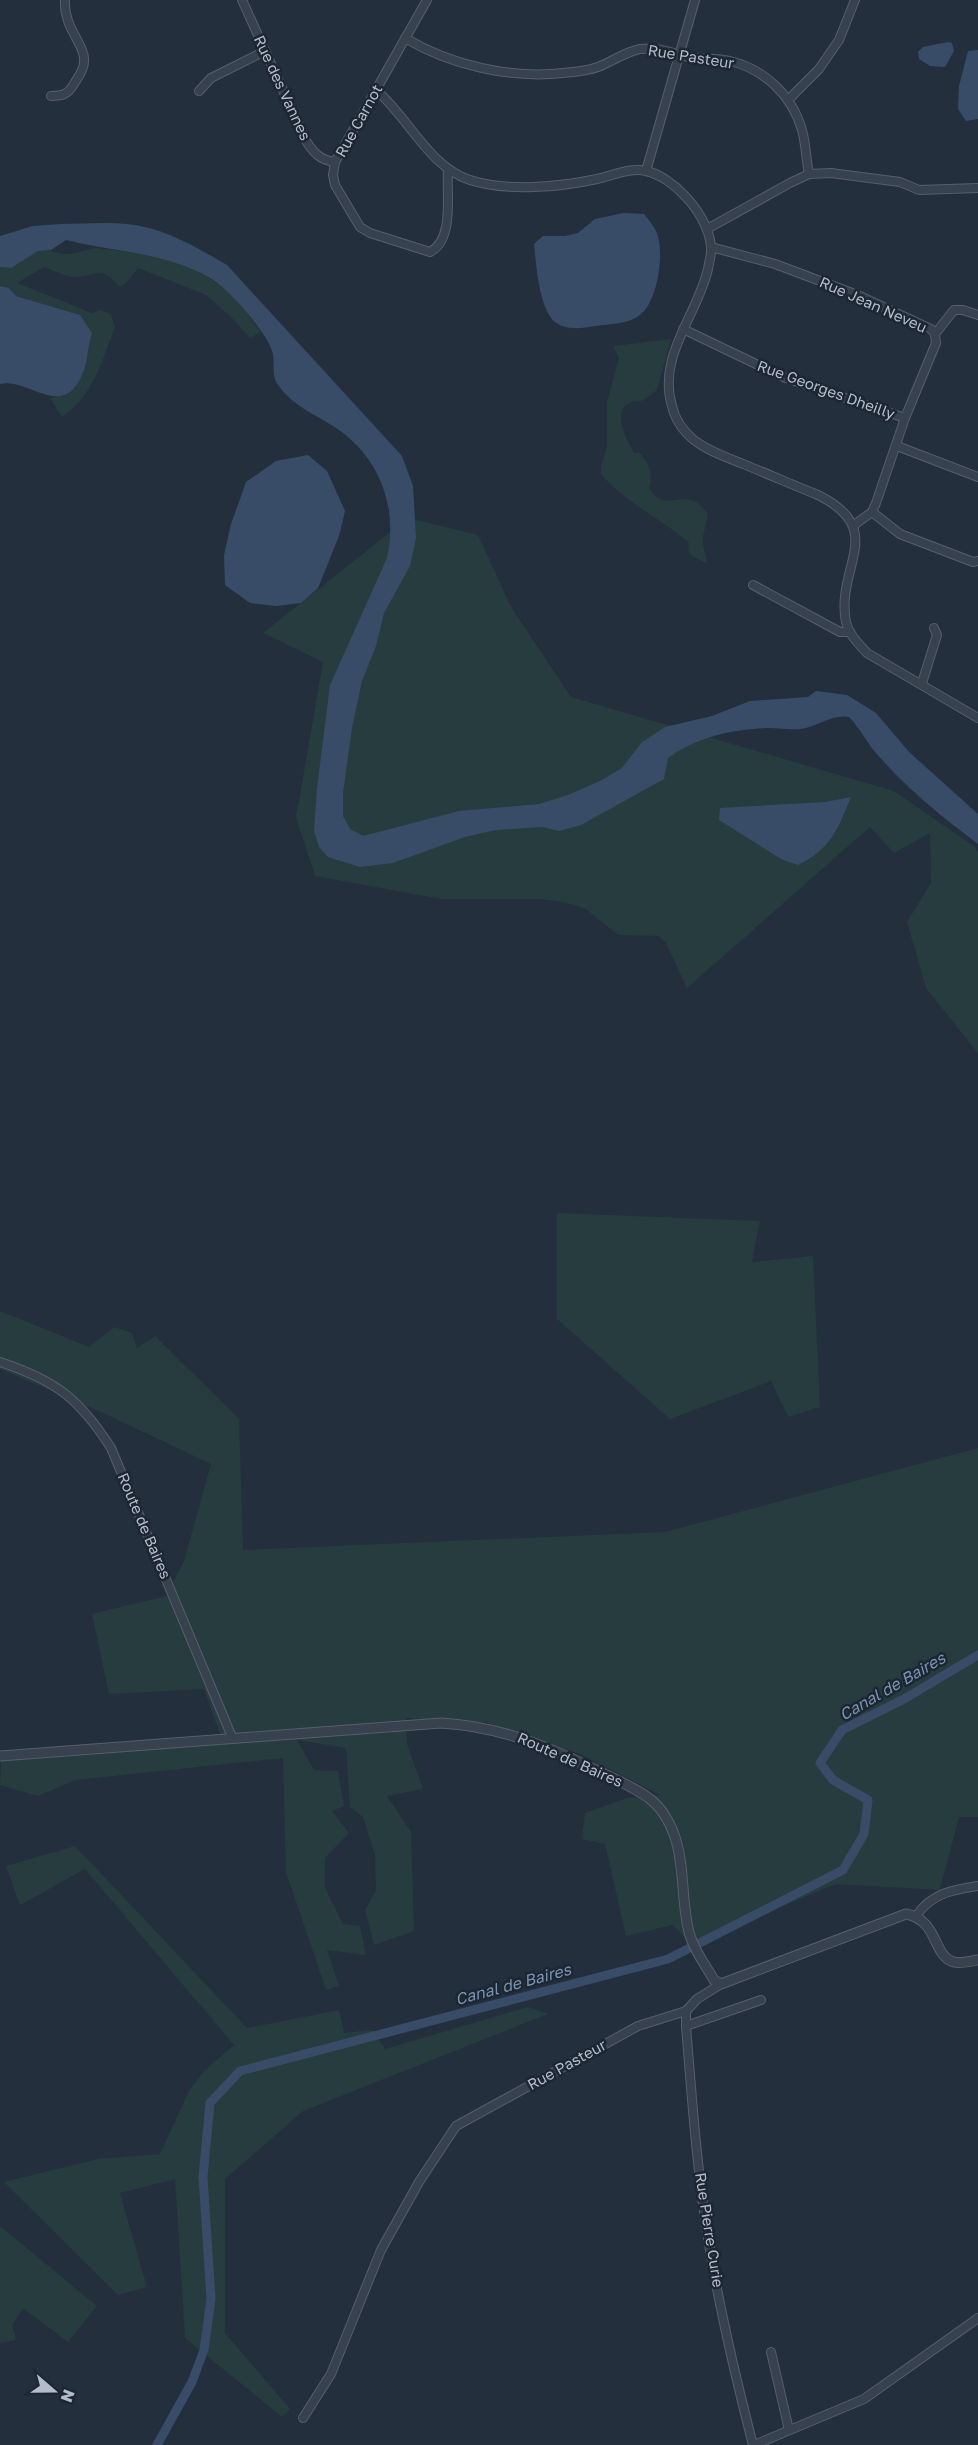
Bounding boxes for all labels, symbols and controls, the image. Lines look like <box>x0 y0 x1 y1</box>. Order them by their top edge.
street label: Rue des Vannes <box>251 32 315 143</box>
street label: Rue Pasteur <box>647 40 736 72</box>
street label: Rue Carnot <box>331 81 385 160</box>
street label: Rue Jean Neveu <box>817 272 930 336</box>
street label: Rue Georges Dheilly <box>755 356 898 423</box>
street label: Route de Baires <box>115 1470 175 1581</box>
water label: Canal de Baires <box>835 1647 950 1724</box>
street label: Route de Baires <box>515 1728 626 1790</box>
water label: Canal de Baires <box>453 1959 574 2009</box>
street label: Rue Pasteur <box>524 2035 609 2093</box>
street label: Rue Pierre Curie <box>692 2171 728 2289</box>
north arrow <box>24 2361 84 2421</box>
text: N <box>57 2387 80 2405</box>

